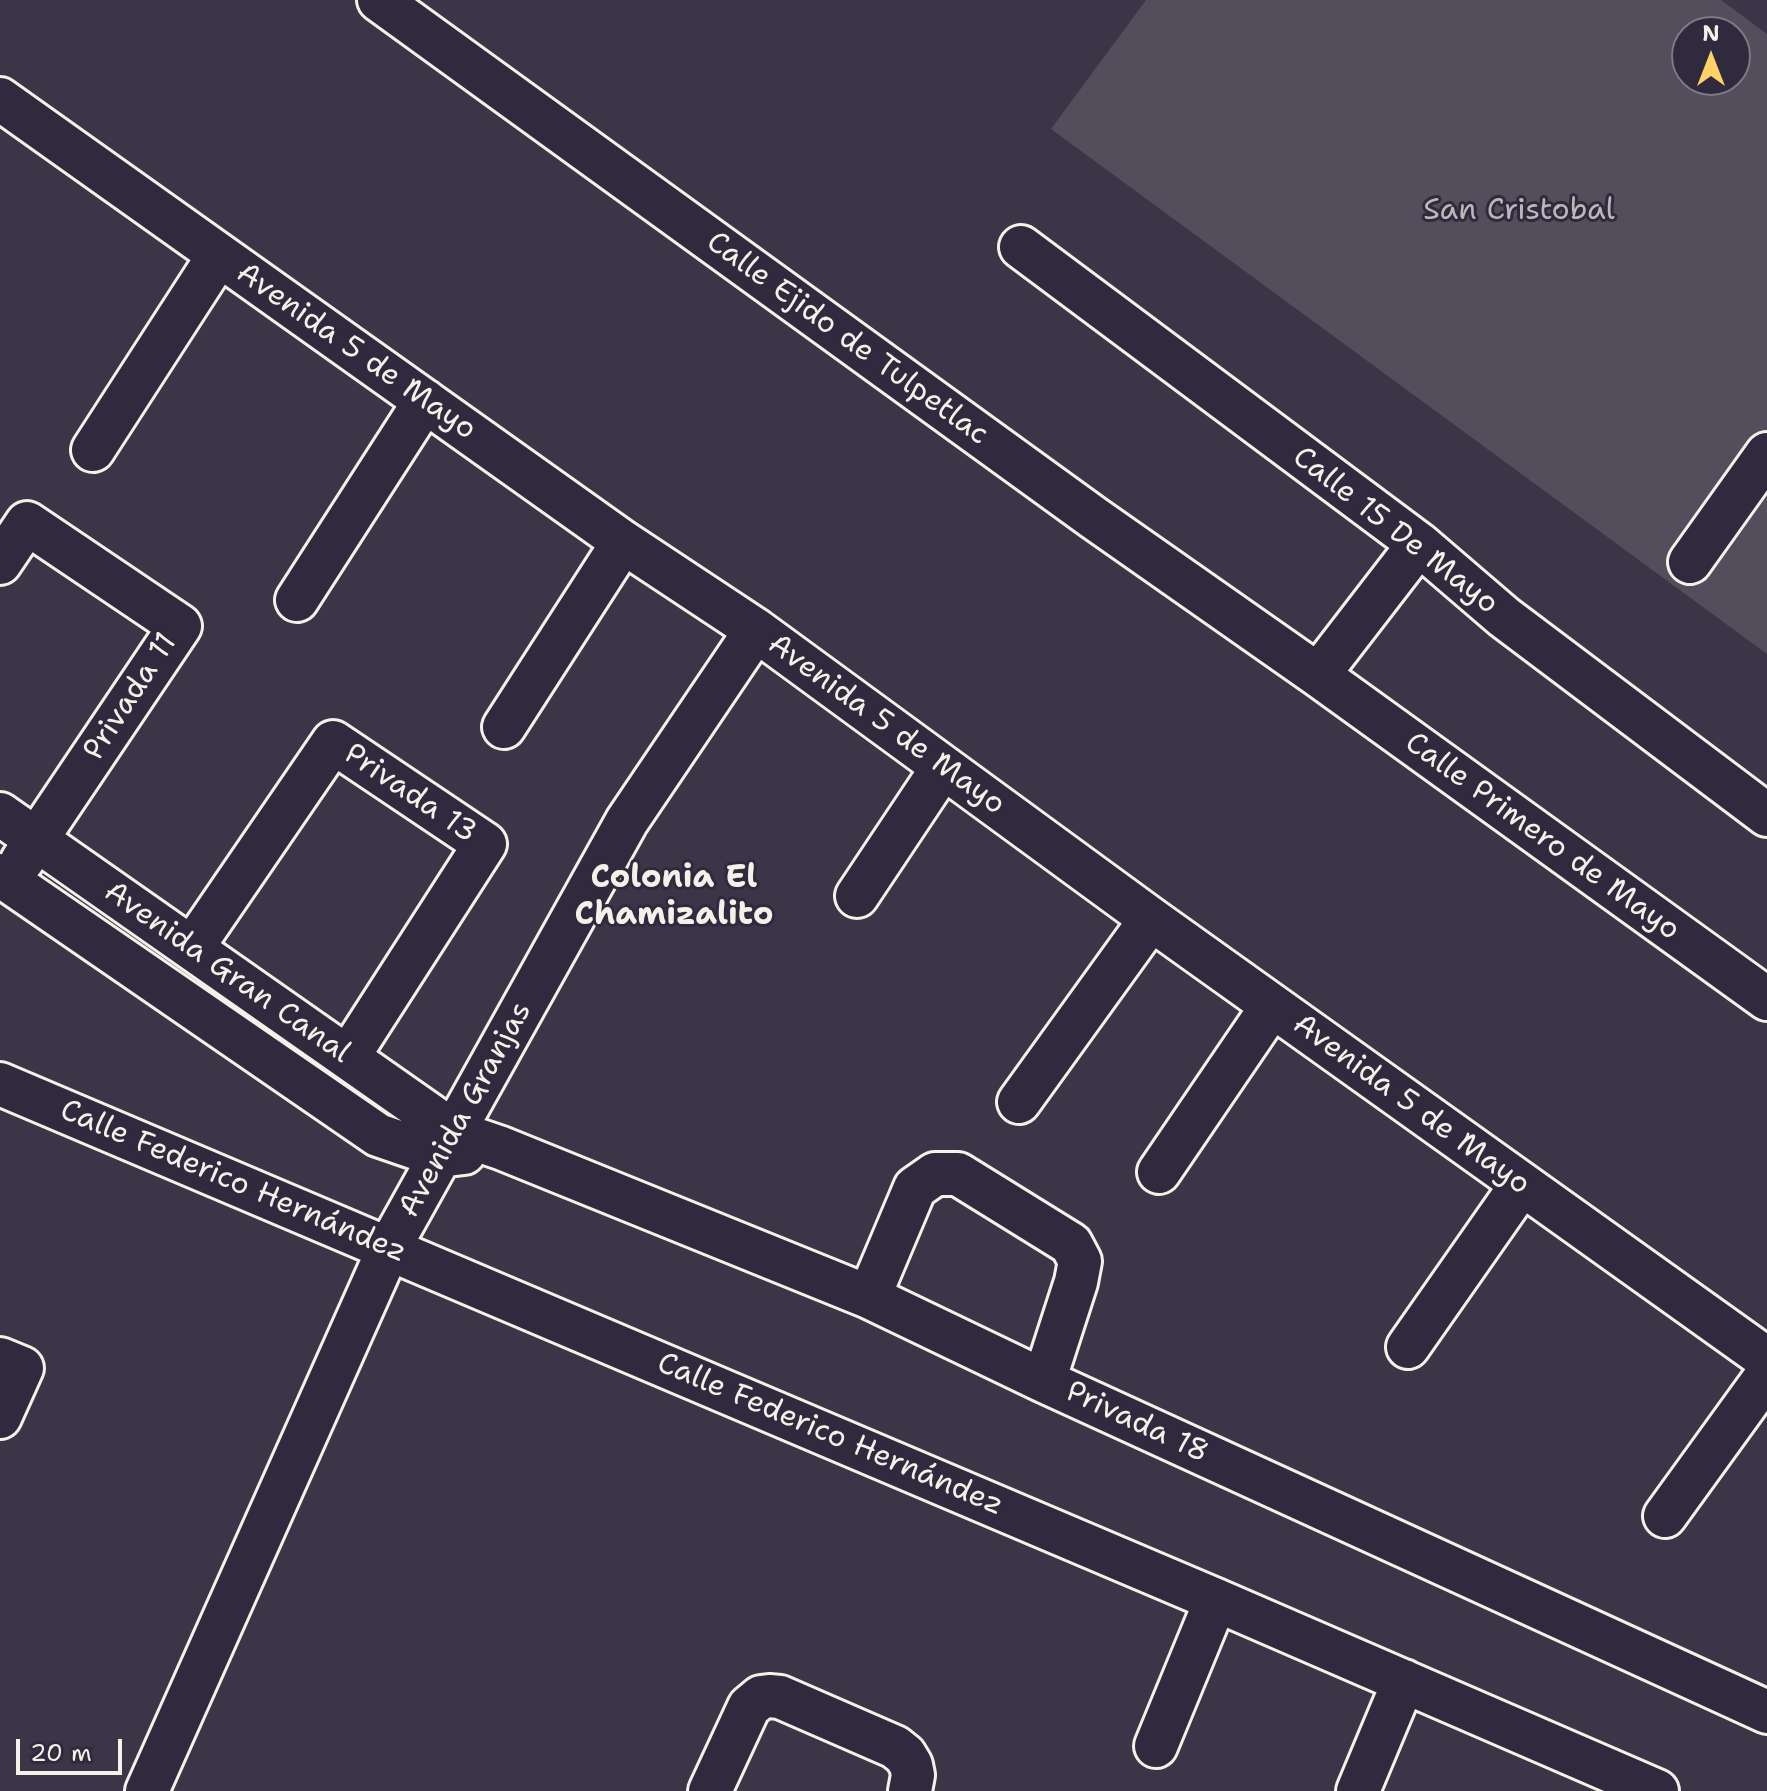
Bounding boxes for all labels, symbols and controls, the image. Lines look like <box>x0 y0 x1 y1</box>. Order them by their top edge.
north arrow <box>1671 16 1751 96</box>
text: N <box>1702 19 1720 48</box>
park label: San Cristobal <box>1423 193 1615 229</box>
street label: Calle Ejido de Tulpetlac <box>699 225 995 453</box>
street label: Avenida 5 de Mayo <box>229 256 483 448</box>
street label: Calle 15 De Mayo <box>1285 440 1505 622</box>
street label: Privada 11 <box>77 627 185 767</box>
street label: Avenida 5 de Mayo <box>760 627 1012 823</box>
street label: Calle Primero de Mayo <box>1398 725 1686 949</box>
street label: Privada 13 <box>337 737 483 851</box>
district label: Colonia El Chamizalito <box>574 860 774 935</box>
street label: Avenida Gran Canal <box>97 874 357 1072</box>
street label: Avenida Granjas <box>392 996 540 1224</box>
street label: Avenida 5 de Mayo <box>1285 1007 1537 1203</box>
street label: Calle Federico Hernández <box>55 1093 411 1271</box>
street label: Calle Federico Hernández <box>652 1346 1008 1524</box>
street label: Privada 18 <box>1060 1374 1214 1472</box>
scale bar <box>20 1723 126 1773</box>
text: 20 m <box>30 1737 92 1769</box>

